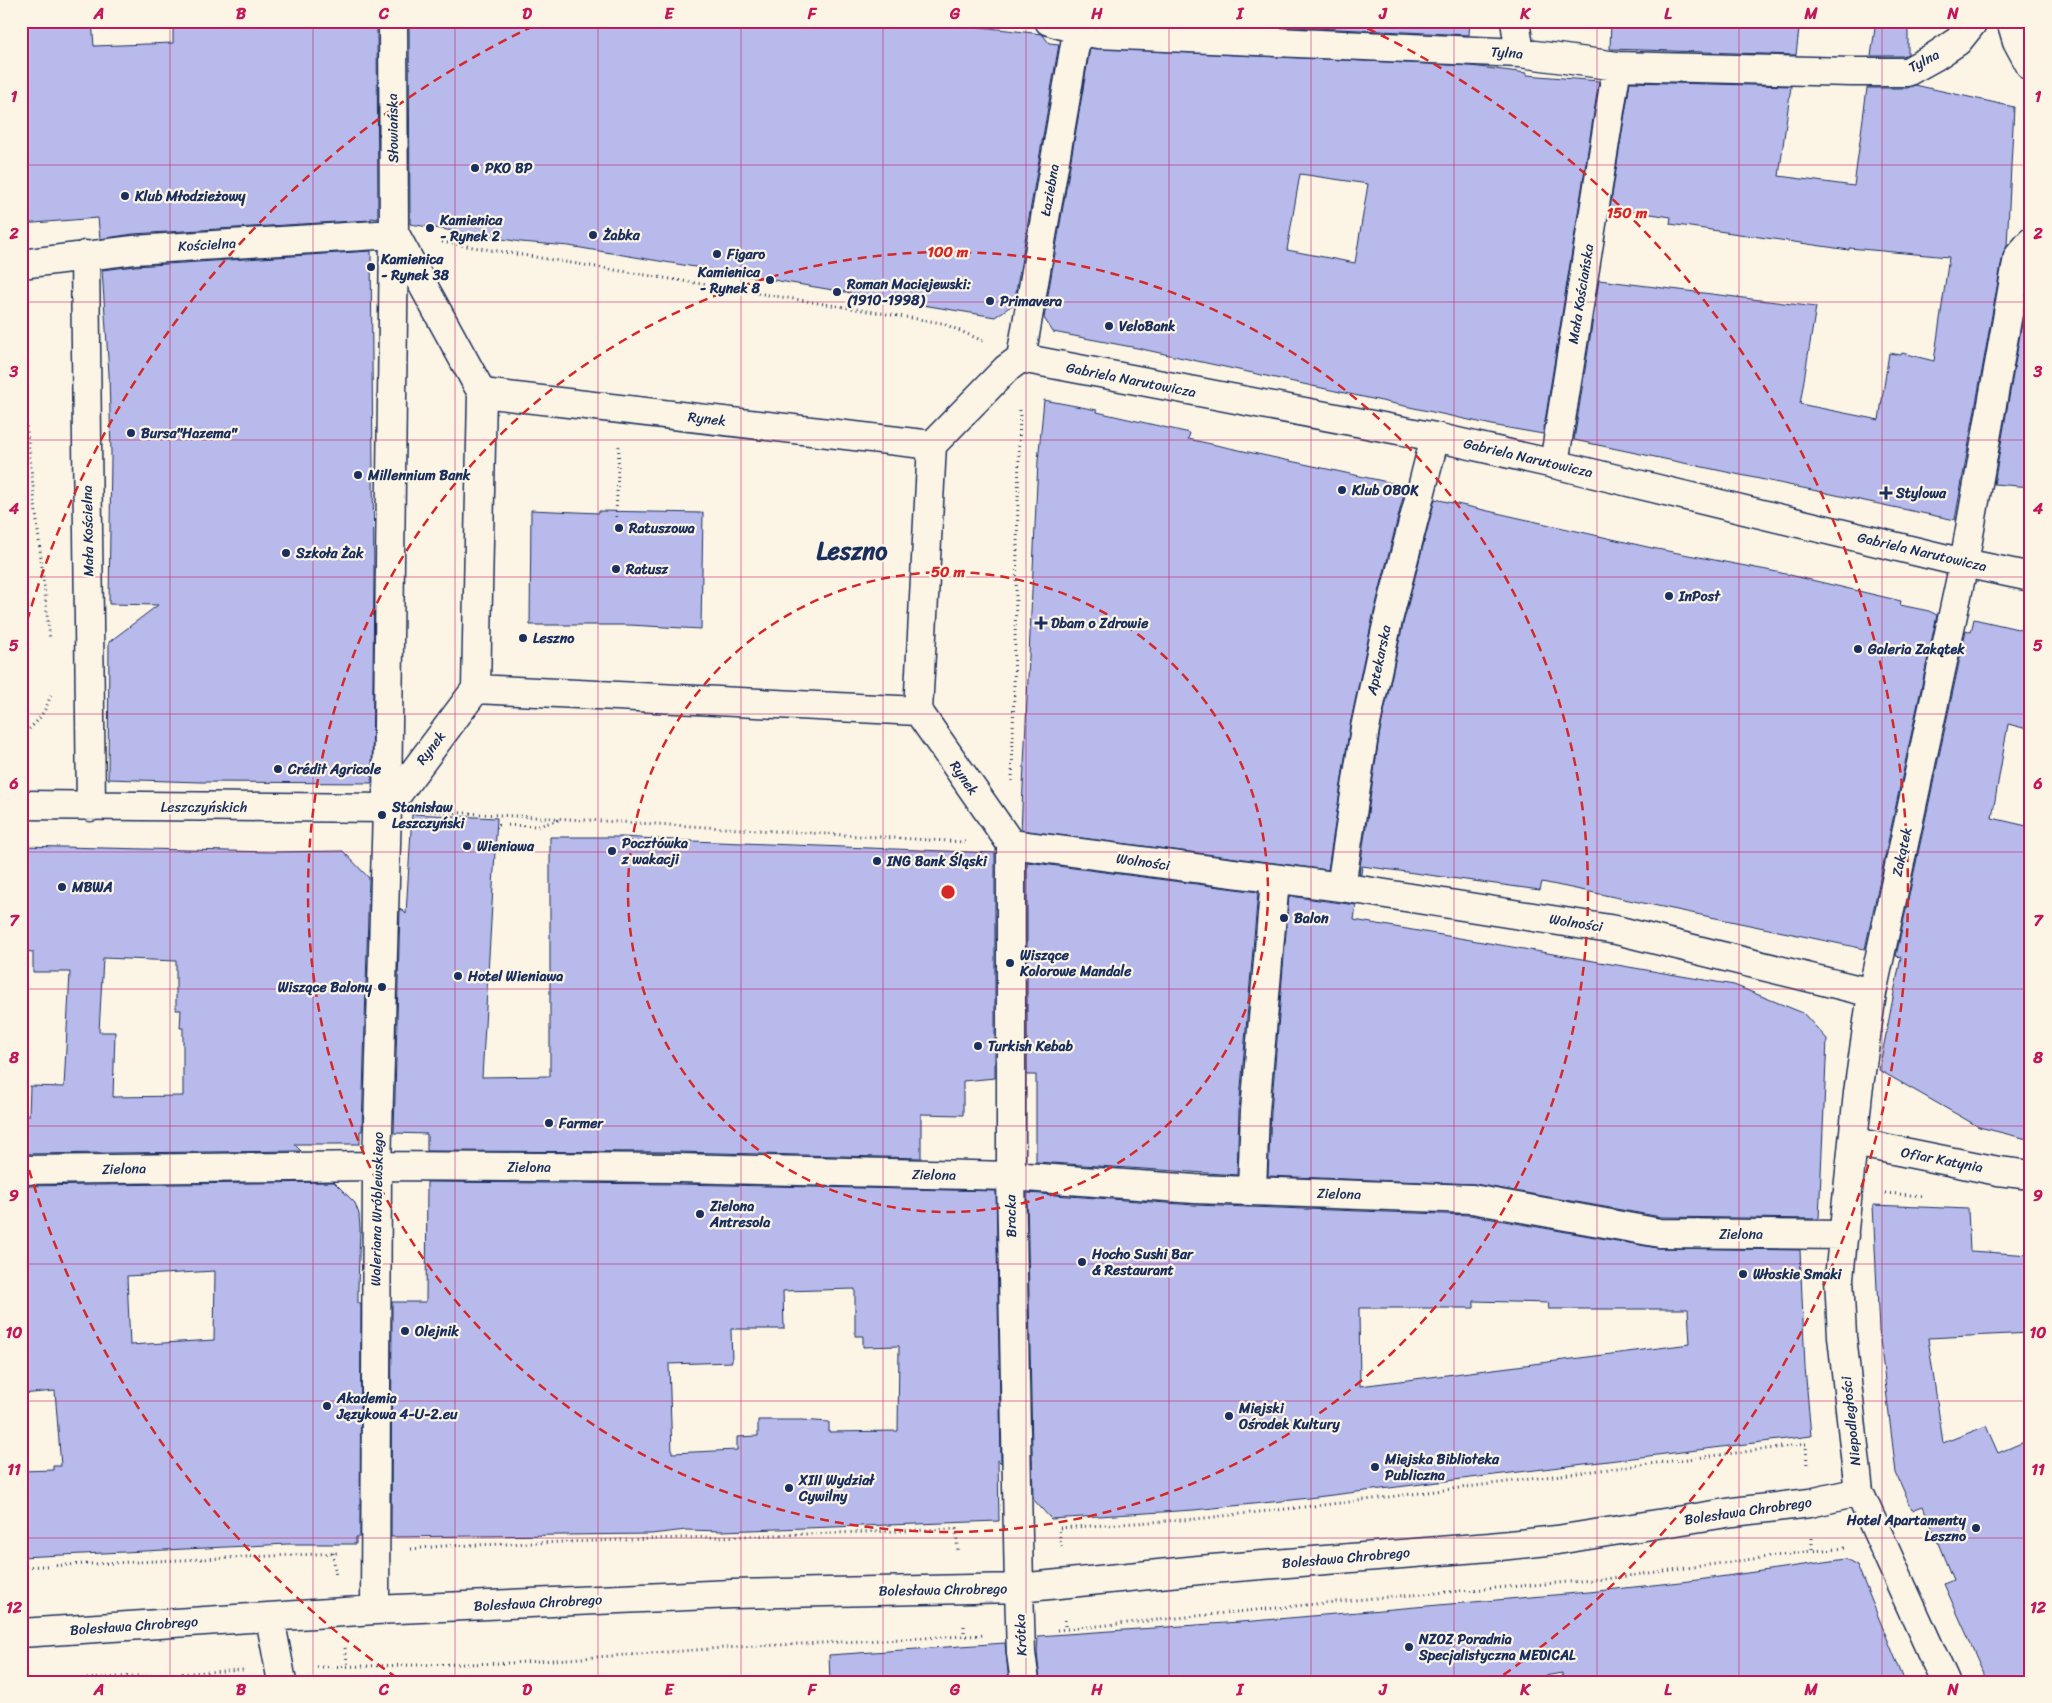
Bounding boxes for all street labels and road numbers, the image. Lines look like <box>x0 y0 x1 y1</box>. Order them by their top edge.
street label: Tylna <box>1490 39 1524 67</box>
street label: Tylna <box>1904 42 1944 80</box>
street label: Słowiańska <box>380 93 406 163</box>
street label: Łaziebna <box>1033 162 1067 218</box>
street label: Kościelna <box>177 231 237 259</box>
street label: Mała Kościańska <box>1561 242 1601 346</box>
street label: Gabriela Narutowicza <box>1064 355 1198 405</box>
street label: Rynek <box>687 404 727 434</box>
street label: Gabriela Narutowicza <box>1461 431 1595 485</box>
street label: Mała Kościelna <box>75 485 101 577</box>
street label: Gabriela Narutowicza <box>1855 525 1989 579</box>
street label: Aptekarska <box>1359 623 1399 698</box>
street label: Rynek <box>410 725 452 771</box>
street label: Rynek <box>943 755 985 801</box>
street label: Leszczyńskich <box>161 795 247 820</box>
street label: Zakątek <box>1885 825 1919 879</box>
street label: Wolności <box>1115 846 1173 878</box>
street label: Wolności <box>1547 906 1606 940</box>
street label: Waleriana Wróblewskiego <box>363 1132 391 1286</box>
street label: Ofiar Katynia <box>1899 1140 1985 1180</box>
street label: Zielona <box>507 1155 551 1180</box>
street label: Zielona <box>102 1156 146 1182</box>
street label: Zielona <box>912 1162 956 1188</box>
street label: Zielona <box>1316 1181 1362 1207</box>
street label: Bracka <box>998 1193 1024 1238</box>
street label: Zielona <box>1719 1222 1763 1247</box>
street label: Niepodległości <box>1834 1374 1868 1467</box>
street label: Bolesława Chrobrego <box>1683 1490 1813 1532</box>
street label: Bolesława Chrobrego <box>1281 1540 1411 1576</box>
street label: Bolesława Chrobrego <box>878 1576 1008 1604</box>
street label: Bolesława Chrobrego <box>473 1587 603 1619</box>
street label: Bolesława Chrobrego <box>69 1609 199 1643</box>
street label: Krótka <box>1007 1613 1035 1657</box>

